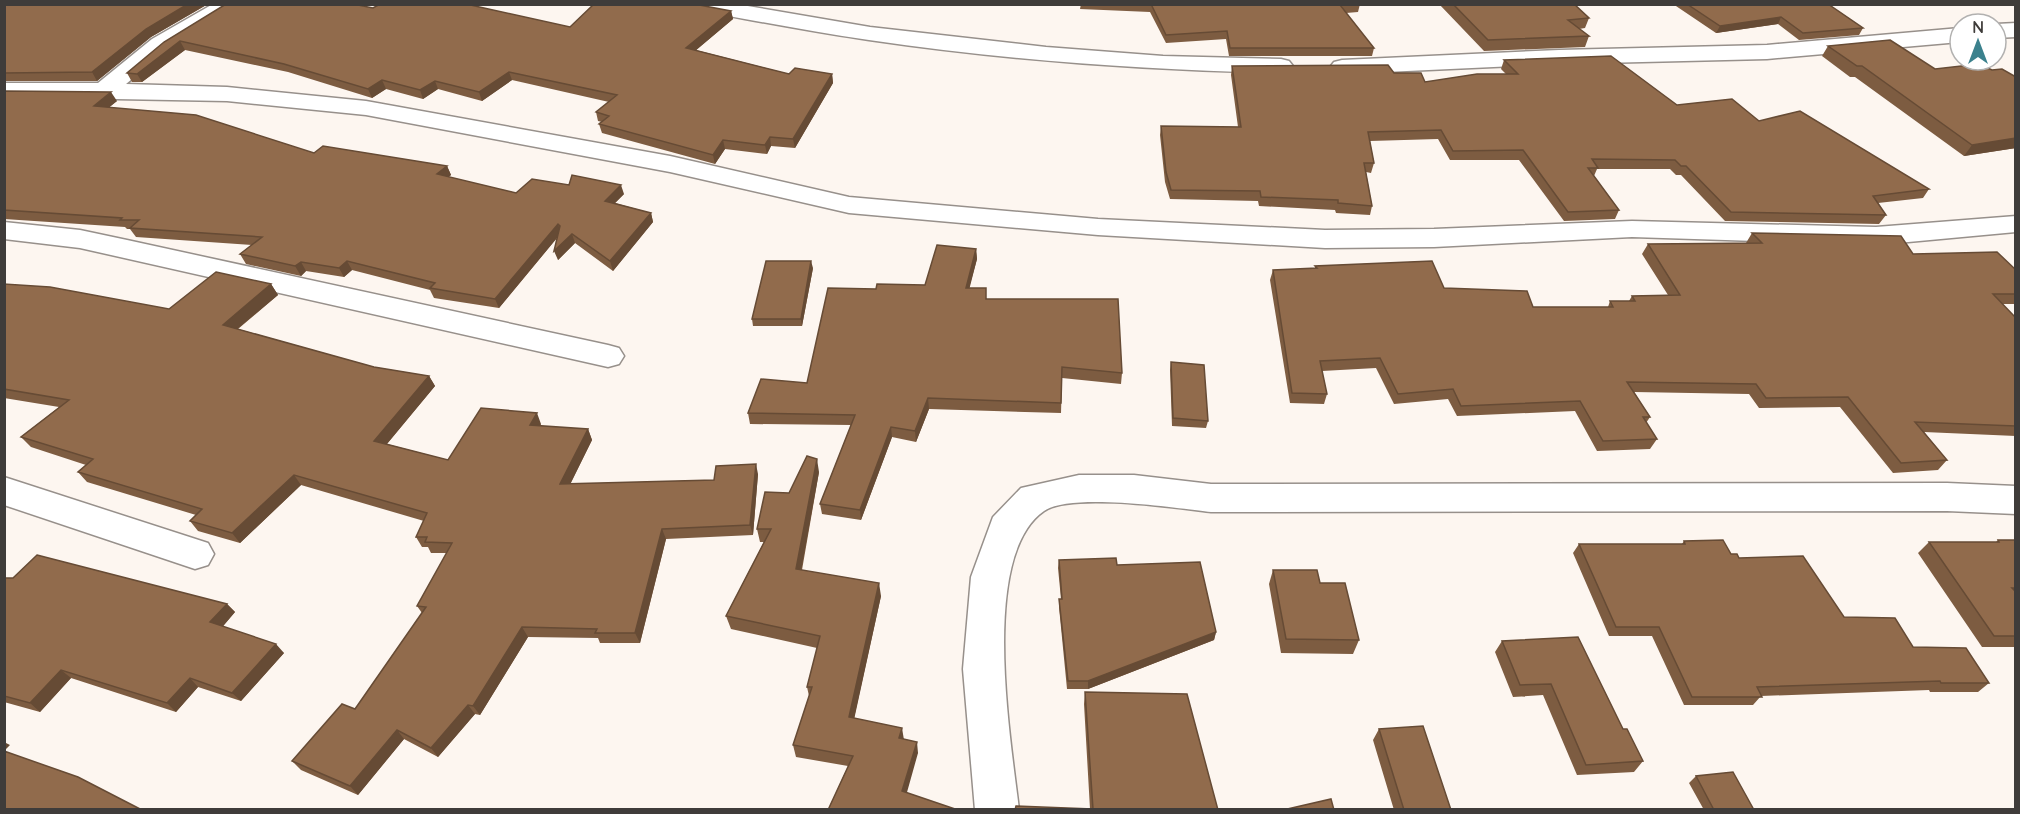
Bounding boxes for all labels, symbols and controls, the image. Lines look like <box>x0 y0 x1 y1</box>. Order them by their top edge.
north arrow <box>1948 12 2008 72</box>
text: N <box>1972 17 1984 37</box>

